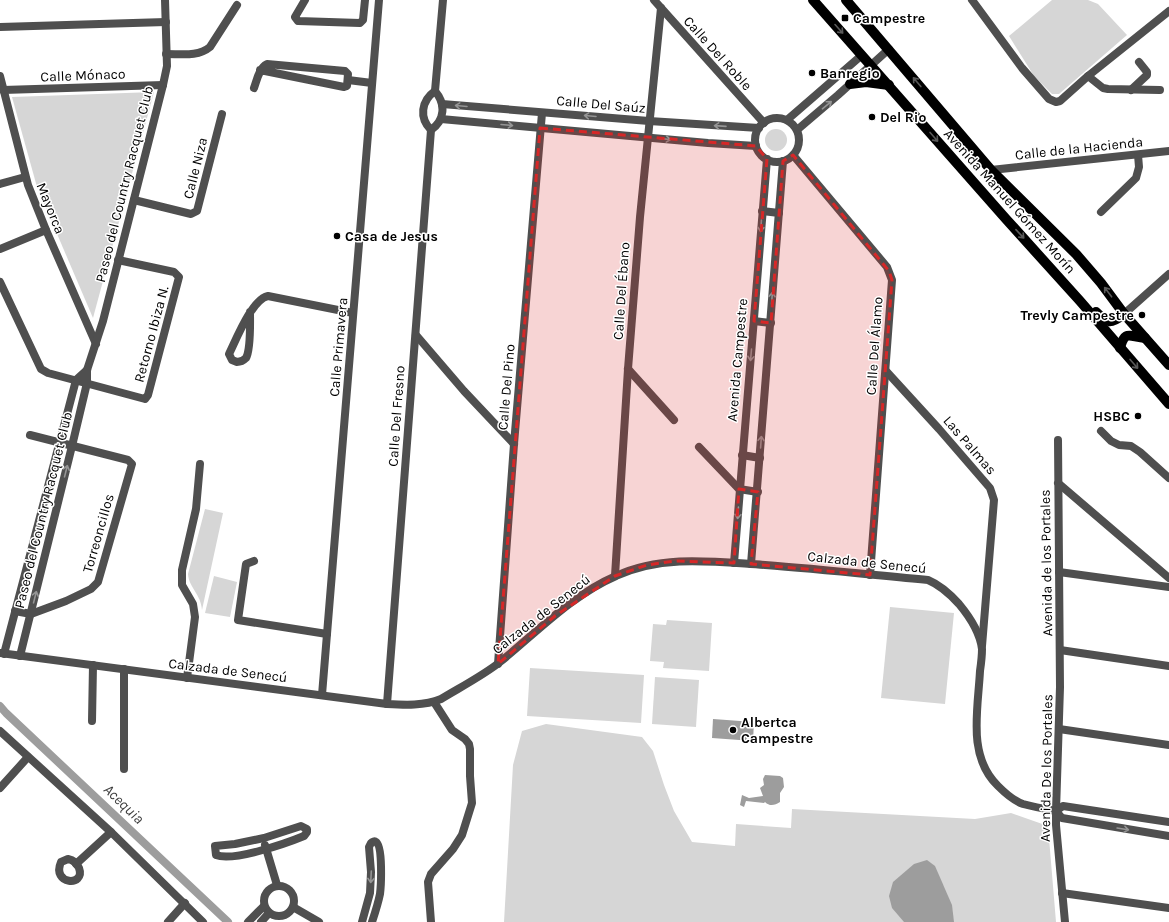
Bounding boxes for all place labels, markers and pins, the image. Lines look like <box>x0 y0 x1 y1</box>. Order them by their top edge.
place label: Campestre <box>853 10 925 27</box>
marker: Campestre <box>840 13 850 23</box>
place label: Banregio <box>820 65 880 82</box>
marker: Banregio <box>807 68 817 78</box>
place label: Del Rio <box>880 109 926 126</box>
marker: Del Rio <box>867 112 877 122</box>
place label: Casa de Jesus <box>345 228 438 245</box>
marker: Casa de Jesus <box>332 231 342 241</box>
place label: Trevly Campestre <box>1021 307 1134 324</box>
marker: Trevly Campestre <box>1137 310 1147 320</box>
place label: HSBC <box>1093 408 1130 425</box>
marker: HSBC <box>1133 411 1143 421</box>
place label: Albertca Campestre <box>741 714 813 747</box>
marker: Albertca Campestre <box>728 725 738 735</box>

